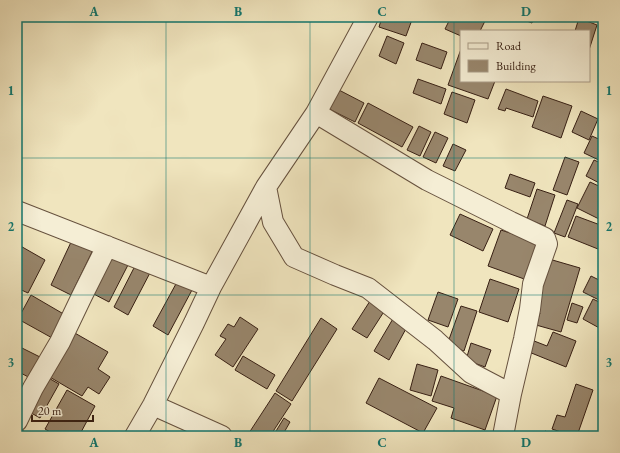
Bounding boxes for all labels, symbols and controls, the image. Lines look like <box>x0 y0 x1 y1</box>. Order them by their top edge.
text: A <box>88 3 99 20</box>
text: B <box>234 3 242 20</box>
text: C <box>377 3 387 20</box>
text: D <box>521 3 531 20</box>
legend <box>460 30 590 82</box>
text: Road <box>496 38 522 54</box>
text: Building <box>496 58 537 74</box>
text: 1 <box>8 82 15 99</box>
text: 1 <box>606 82 613 99</box>
text: 2 <box>8 218 15 235</box>
text: 2 <box>606 218 613 235</box>
text: 3 <box>8 354 15 371</box>
text: 3 <box>606 354 613 371</box>
scale bar <box>32 397 93 423</box>
text: 20 m <box>38 403 62 419</box>
text: A <box>88 434 99 451</box>
text: B <box>234 434 242 451</box>
text: C <box>377 434 387 451</box>
text: D <box>521 434 531 451</box>

